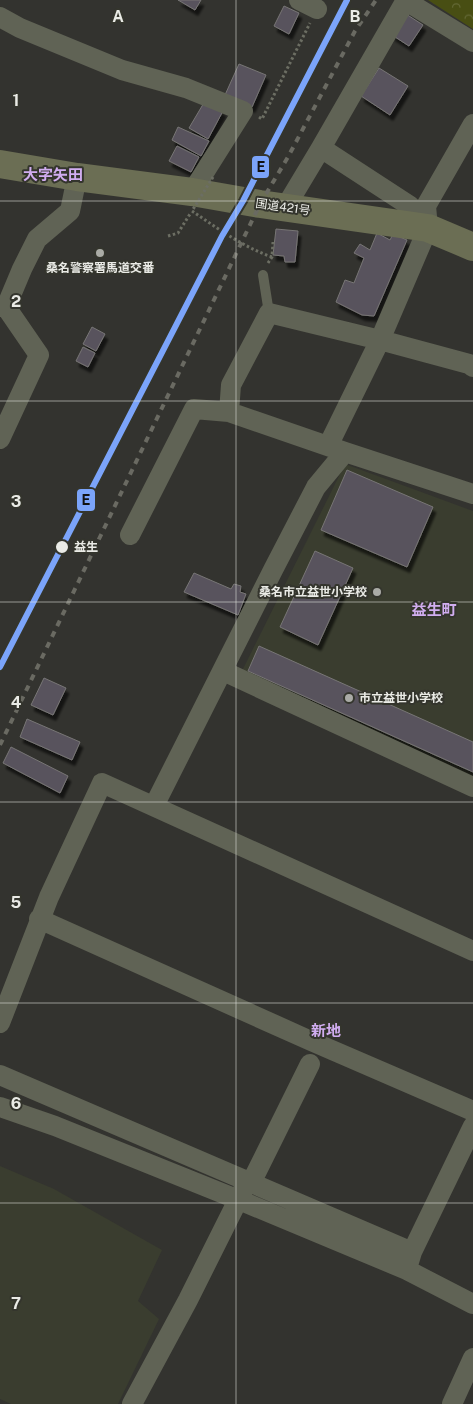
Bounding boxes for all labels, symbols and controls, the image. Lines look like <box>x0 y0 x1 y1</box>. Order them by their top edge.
text: A <box>112 7 124 26</box>
text: B <box>350 7 361 26</box>
text: 1 <box>13 91 19 110</box>
line badge: E <box>251 155 270 179</box>
text: E <box>257 159 266 175</box>
district label: 大字矢田 <box>23 166 83 183</box>
street label: 国道421号 <box>254 196 312 218</box>
marker: 桑名警察署馬道交番 <box>94 247 106 259</box>
place label: 桑名警察署馬道交番 <box>46 261 155 275</box>
text: 2 <box>11 292 21 311</box>
line badge: E <box>76 488 96 512</box>
text: 3 <box>11 492 21 511</box>
text: E <box>82 492 91 508</box>
marker: 益生 <box>54 539 70 555</box>
place label: 益生 <box>74 540 98 554</box>
place label: 桑名市立益世小学校 <box>259 585 367 599</box>
marker: 桑名市立益世小学校 <box>371 586 383 598</box>
district label: 益生町 <box>411 601 457 618</box>
place label: 市立益世小学校 <box>359 691 443 705</box>
marker: 市立益世小学校 <box>343 692 355 704</box>
text: 4 <box>11 693 22 712</box>
text: 5 <box>11 893 22 912</box>
district label: 新地 <box>311 1022 341 1039</box>
text: 6 <box>11 1094 21 1113</box>
text: 7 <box>11 1294 21 1313</box>

